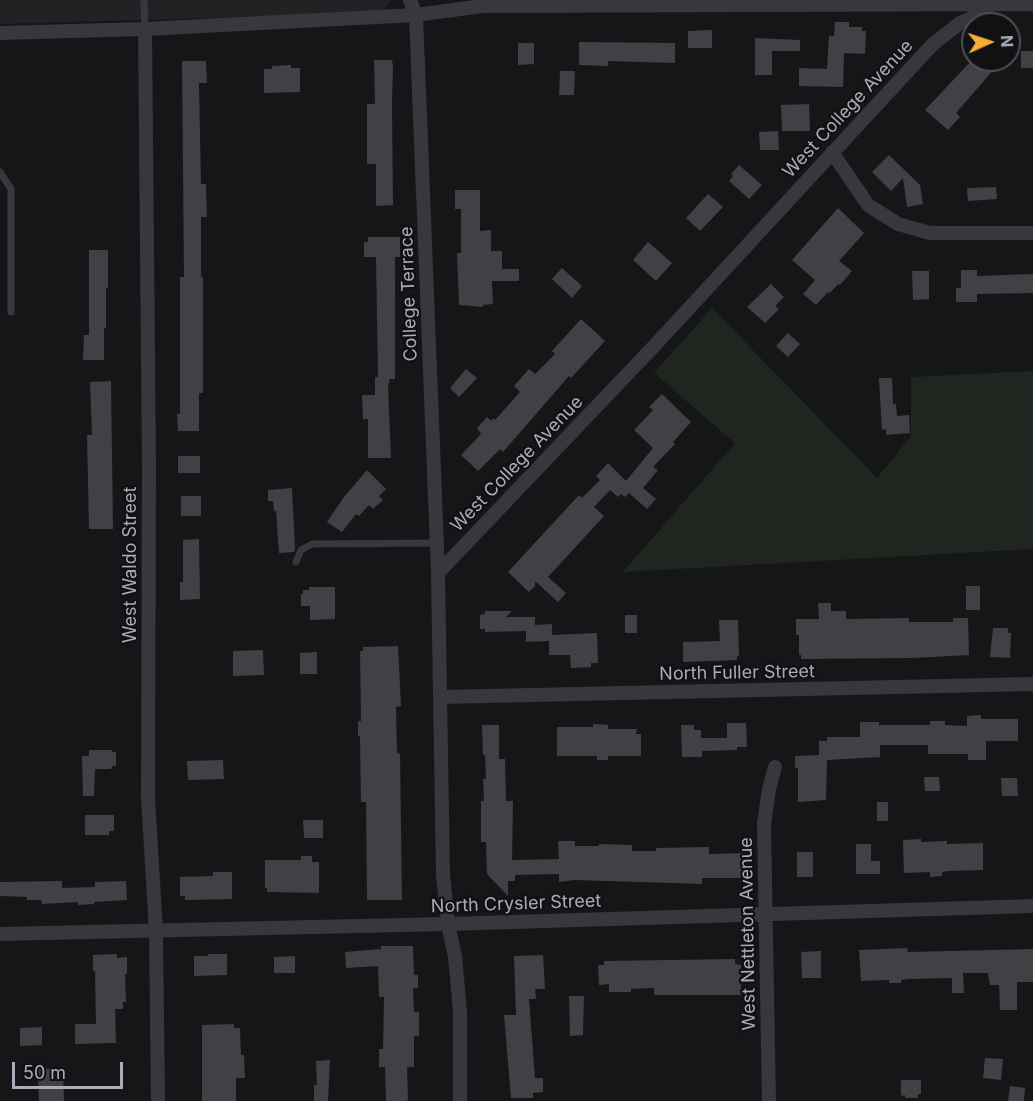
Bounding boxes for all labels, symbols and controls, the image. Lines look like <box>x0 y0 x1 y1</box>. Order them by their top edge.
north arrow <box>961 12 1021 72</box>
text: N <box>997 35 1017 48</box>
street label: West College Avenue <box>778 36 918 182</box>
street label: College Terrace <box>396 226 422 362</box>
street label: West College Avenue <box>446 391 588 537</box>
street label: West Waldo Street <box>120 487 142 643</box>
street label: North Fuller Street <box>659 661 815 685</box>
street label: West Nettleton Avenue <box>736 837 760 1031</box>
street label: North Crysler Street <box>431 890 601 918</box>
scale bar <box>15 1050 126 1088</box>
text: 50 m <box>23 1062 66 1083</box>

